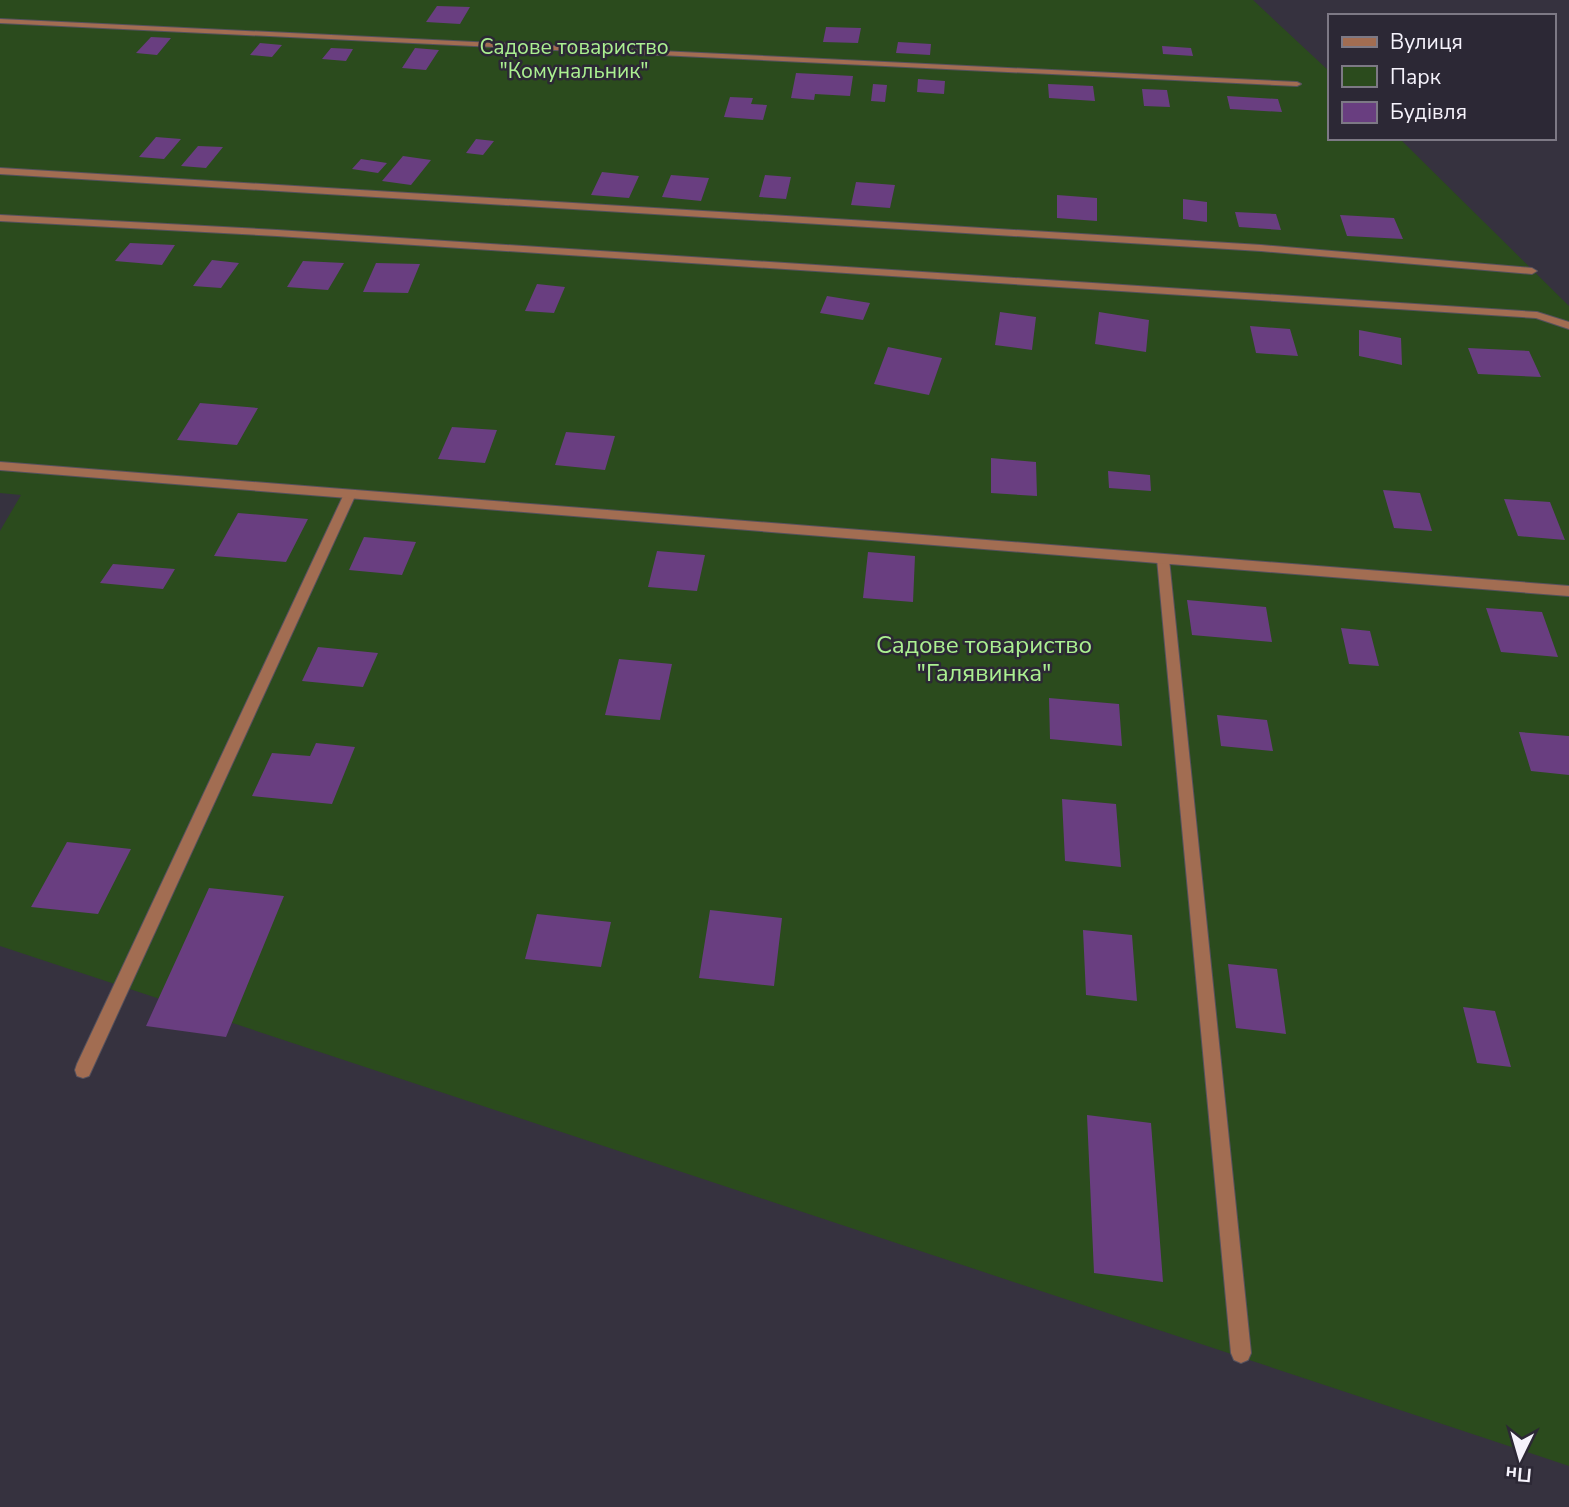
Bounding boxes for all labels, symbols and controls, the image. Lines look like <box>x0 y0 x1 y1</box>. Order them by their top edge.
legend <box>1328 14 1555 140</box>
text: Вулиця <box>1390 28 1463 56</box>
park label: Садове товариство "Комунальник" <box>479 33 669 85</box>
text: Парк <box>1390 63 1442 91</box>
text: Будівля <box>1390 98 1467 126</box>
park label: Садове товариство "Галявинка" <box>876 629 1092 689</box>
north arrow <box>1485 1423 1555 1493</box>
text: Пн <box>1504 1460 1533 1488</box>

